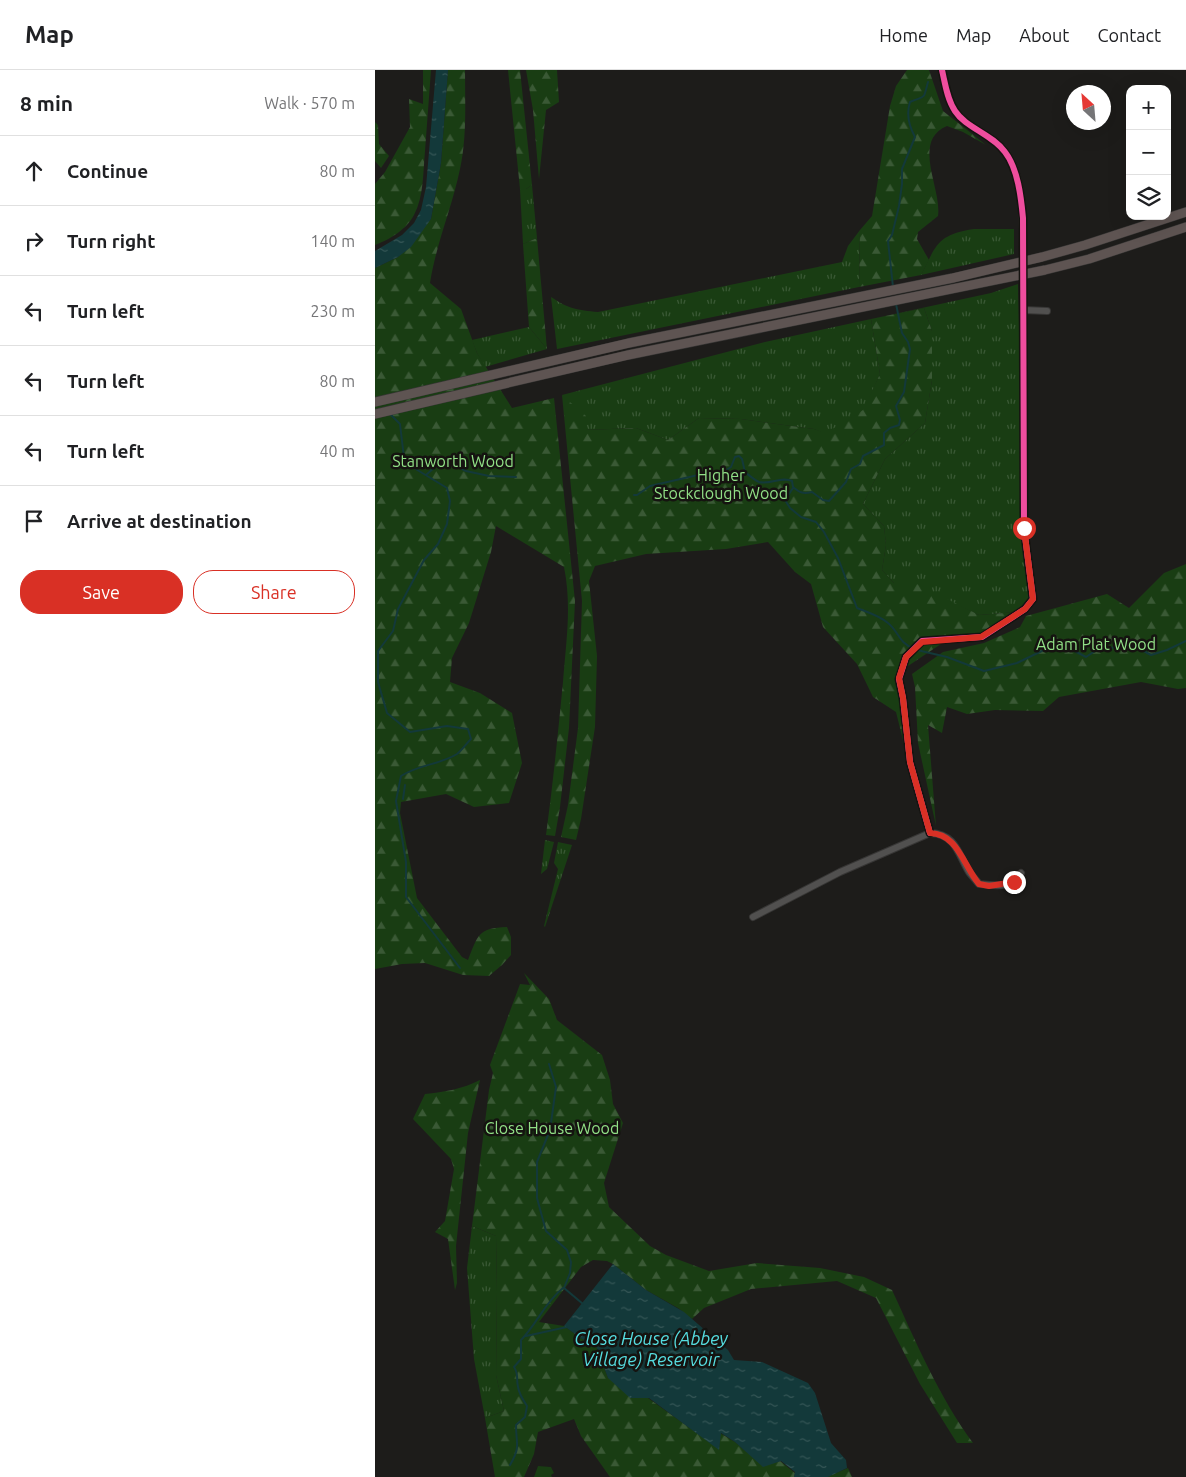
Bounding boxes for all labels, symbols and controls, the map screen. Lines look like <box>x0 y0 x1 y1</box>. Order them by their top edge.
text: Map <box>25 21 74 48</box>
text: Home <box>879 25 928 45</box>
text: Map <box>956 25 991 45</box>
text: About <box>1019 25 1069 45</box>
text: Contact <box>1097 25 1161 45</box>
north arrow <box>1066 85 1111 130</box>
map controls <box>1126 85 1171 220</box>
button: + <box>1126 85 1171 130</box>
text: 8 min <box>20 91 73 115</box>
text: Walk · 570 m <box>264 94 355 112</box>
button: − <box>1126 130 1171 175</box>
icon: ahead <box>20 157 48 185</box>
text: Continue <box>67 160 148 182</box>
text: 80 m <box>319 162 355 180</box>
button: layers <box>1126 175 1171 220</box>
icon: right <box>20 227 48 255</box>
text: Turn right <box>67 230 155 252</box>
text: 140 m <box>310 232 355 250</box>
icon: left <box>20 297 48 325</box>
text: Turn left <box>67 300 145 322</box>
text: 230 m <box>310 302 355 320</box>
icon: left <box>20 367 48 395</box>
text: Turn left <box>67 370 145 392</box>
text: 80 m <box>319 372 355 390</box>
icon: left <box>20 437 48 465</box>
text: Turn left <box>67 440 145 462</box>
text: 40 m <box>319 442 355 460</box>
park label: Stanworth Wood <box>392 452 514 470</box>
park label: Higher Stockclough Wood <box>654 466 788 502</box>
icon: arrive <box>20 507 48 535</box>
text: Arrive at destination <box>67 510 252 532</box>
route start <box>1013 517 1036 540</box>
button: Save <box>20 570 183 614</box>
button: Share <box>193 570 355 614</box>
park label: Adam Plat Wood <box>1036 635 1156 653</box>
route end <box>1003 871 1026 894</box>
park label: Close House Wood <box>485 1119 619 1137</box>
water label: Close House (Abbey Village) Reservoir <box>574 1328 728 1370</box>

